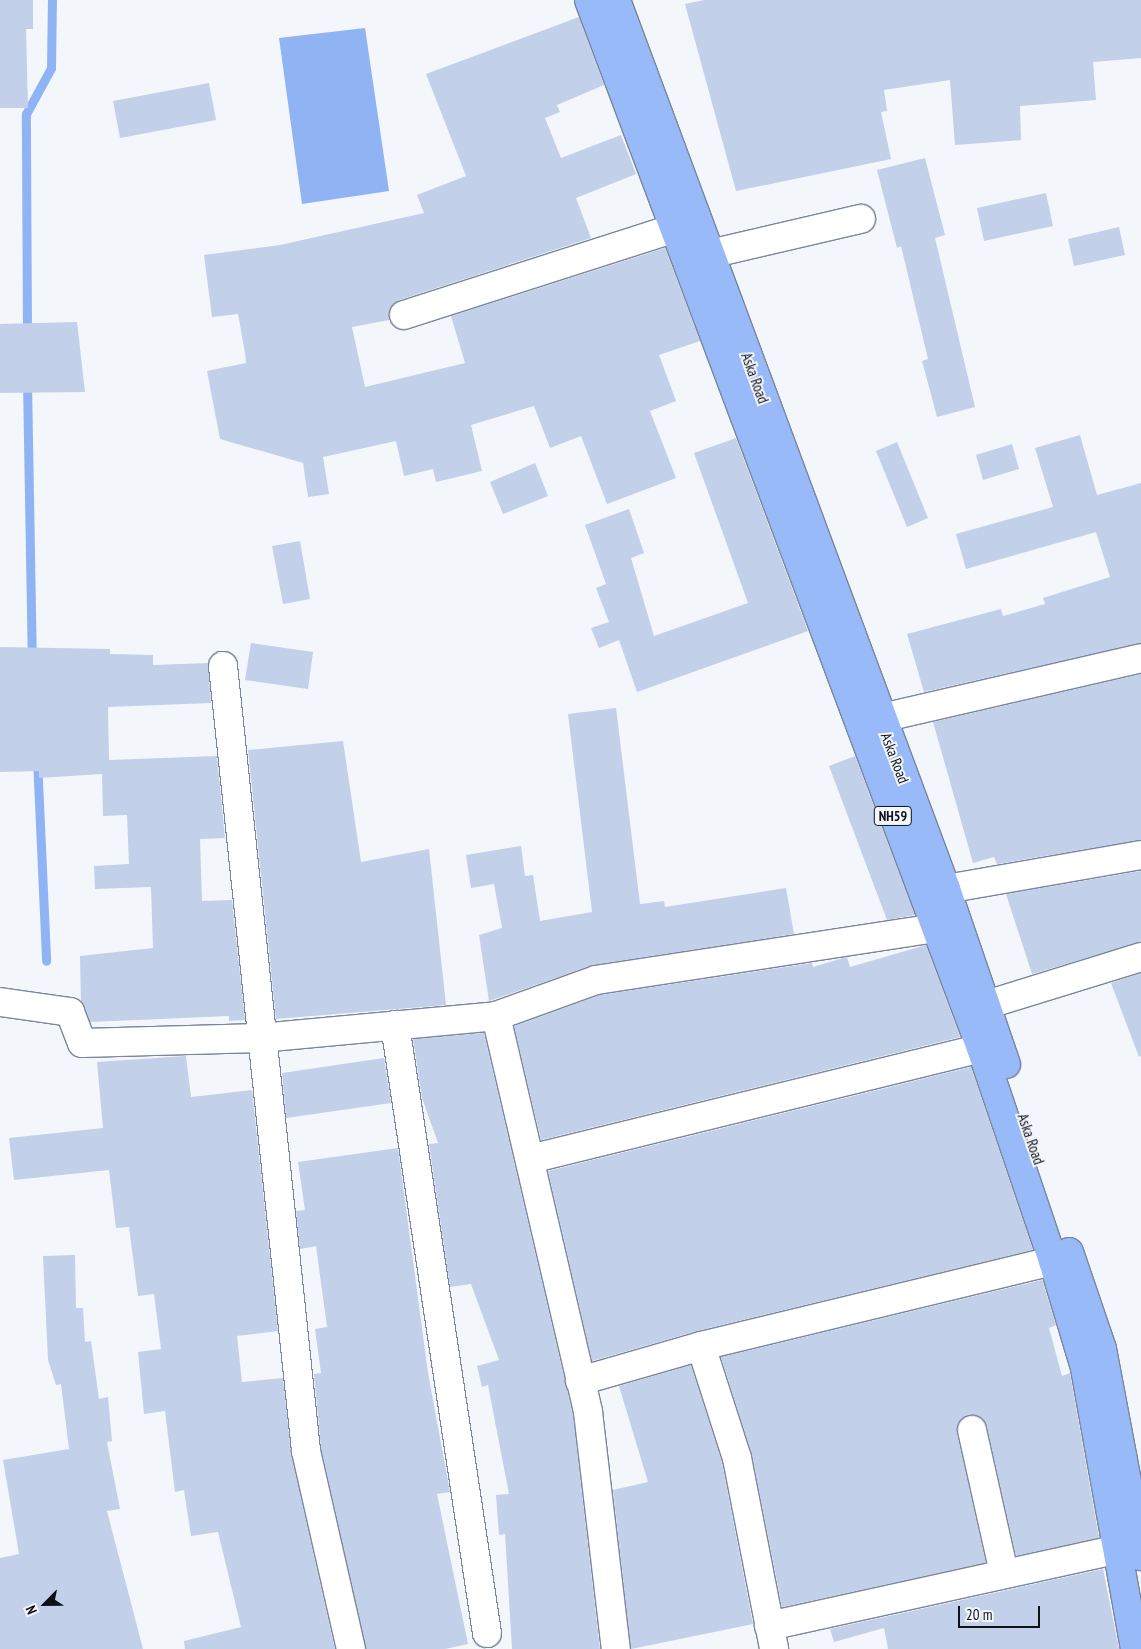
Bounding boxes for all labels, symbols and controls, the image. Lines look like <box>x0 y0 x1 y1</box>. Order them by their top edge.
street label: Aska Road <box>738 350 772 406</box>
street label: Aska Road <box>877 730 913 786</box>
road number: NH59 <box>873 804 913 828</box>
street label: Aska Road <box>1014 1111 1048 1167</box>
north arrow <box>20 1579 70 1629</box>
scale bar <box>961 1596 1044 1628</box>
text: N <box>21 1603 41 1617</box>
text: 20 m <box>966 1605 992 1624</box>

